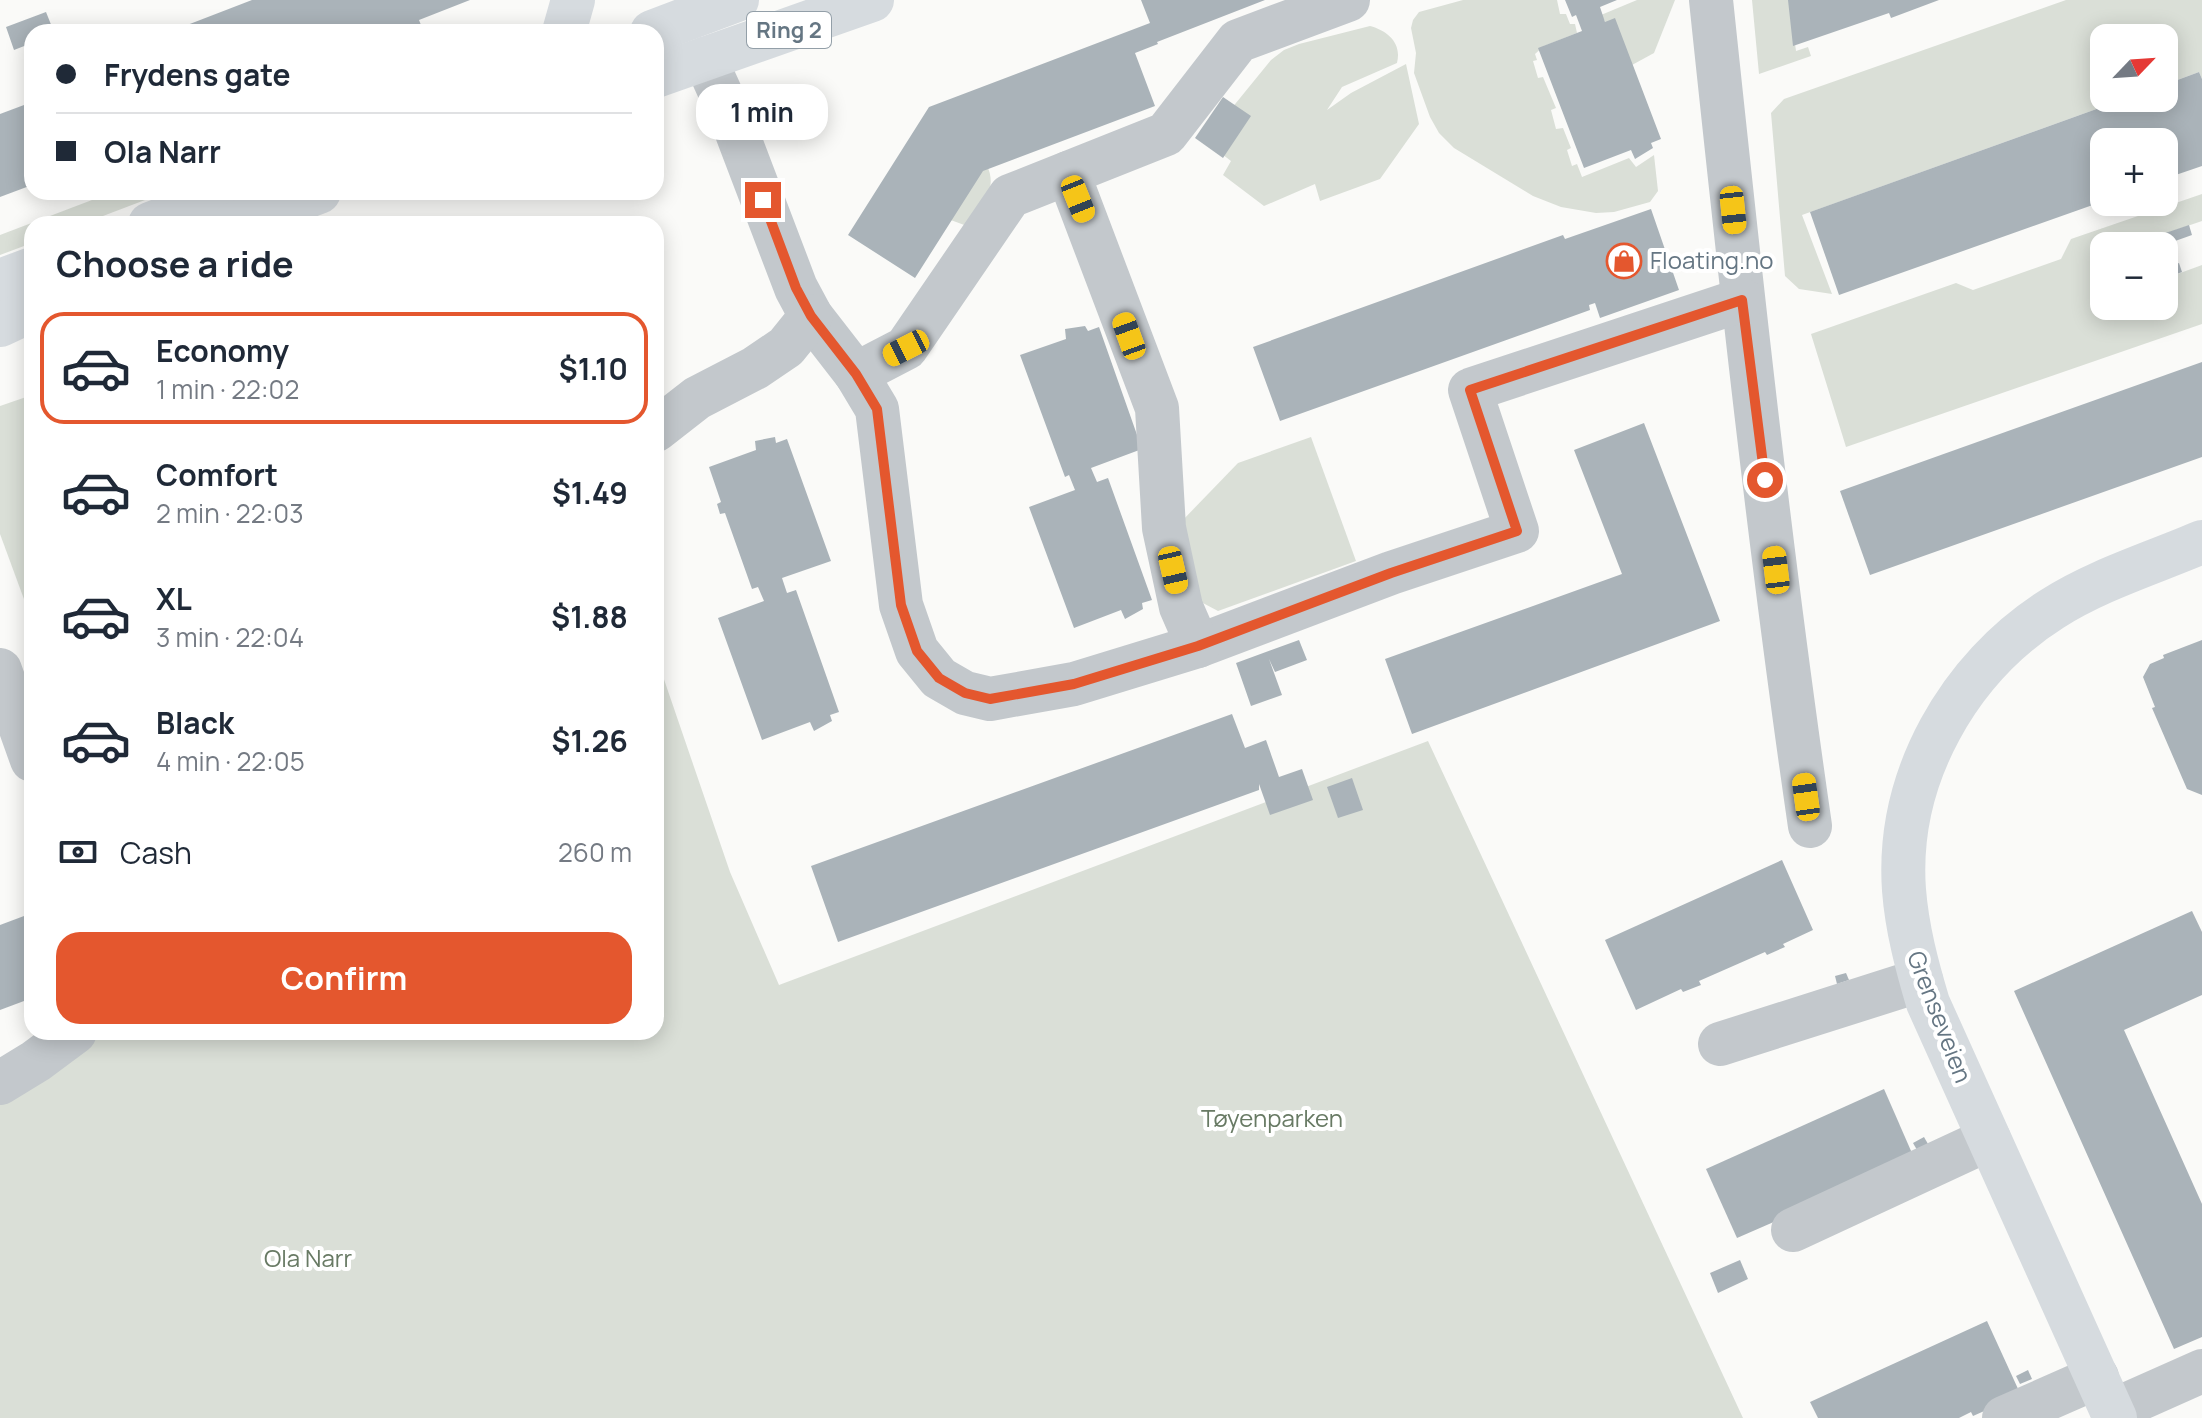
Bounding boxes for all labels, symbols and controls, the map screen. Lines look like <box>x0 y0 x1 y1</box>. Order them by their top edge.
road number: Ring 2 <box>747 12 831 48</box>
north arrow <box>2090 24 2178 112</box>
map controls <box>2090 24 2178 320</box>
text: Frydens gate <box>104 54 290 95</box>
callout: 1 min <box>697 84 829 140</box>
text: 1 min <box>730 94 794 130</box>
button: + <box>2090 128 2178 216</box>
text: Ola Narr <box>104 131 221 172</box>
car <box>1058 172 1098 226</box>
route end <box>745 182 781 218</box>
car <box>1719 185 1747 235</box>
button: − <box>2090 232 2178 320</box>
text: Choose a ride <box>56 239 294 288</box>
shop icon: Floating.no <box>1605 242 1643 280</box>
place label: Floating.no <box>1650 243 1773 276</box>
car <box>1110 309 1148 363</box>
car <box>879 326 933 370</box>
text: Economy <box>156 330 289 371</box>
icon: car <box>60 332 132 404</box>
text: $1.10 <box>559 348 628 389</box>
text: 1 min · 22:02 <box>156 371 299 407</box>
text: Comfort <box>156 454 278 495</box>
icon: car <box>60 456 132 528</box>
route start <box>1747 462 1783 498</box>
text: $1.49 <box>552 472 628 513</box>
text: 2 min · 22:03 <box>156 495 304 531</box>
car <box>1156 544 1190 596</box>
car <box>1761 545 1791 595</box>
text: XL <box>156 578 192 619</box>
icon: car <box>60 580 132 652</box>
text: $1.88 <box>551 596 628 637</box>
text: 3 min · 22:04 <box>156 619 304 655</box>
text: Black <box>156 702 234 743</box>
icon: car <box>60 704 132 776</box>
text: $1.26 <box>552 720 628 761</box>
text: 4 min · 22:05 <box>156 743 305 779</box>
car <box>1791 772 1821 822</box>
icon: cash <box>56 830 100 874</box>
text: Cash <box>120 832 192 873</box>
text: 260 m <box>558 834 632 870</box>
button: Confirm <box>56 932 632 1024</box>
street label: Grenseveien <box>1900 946 1981 1087</box>
park label: Tøyenparken <box>1201 1101 1343 1134</box>
park label: Ola Narr <box>264 1241 352 1274</box>

